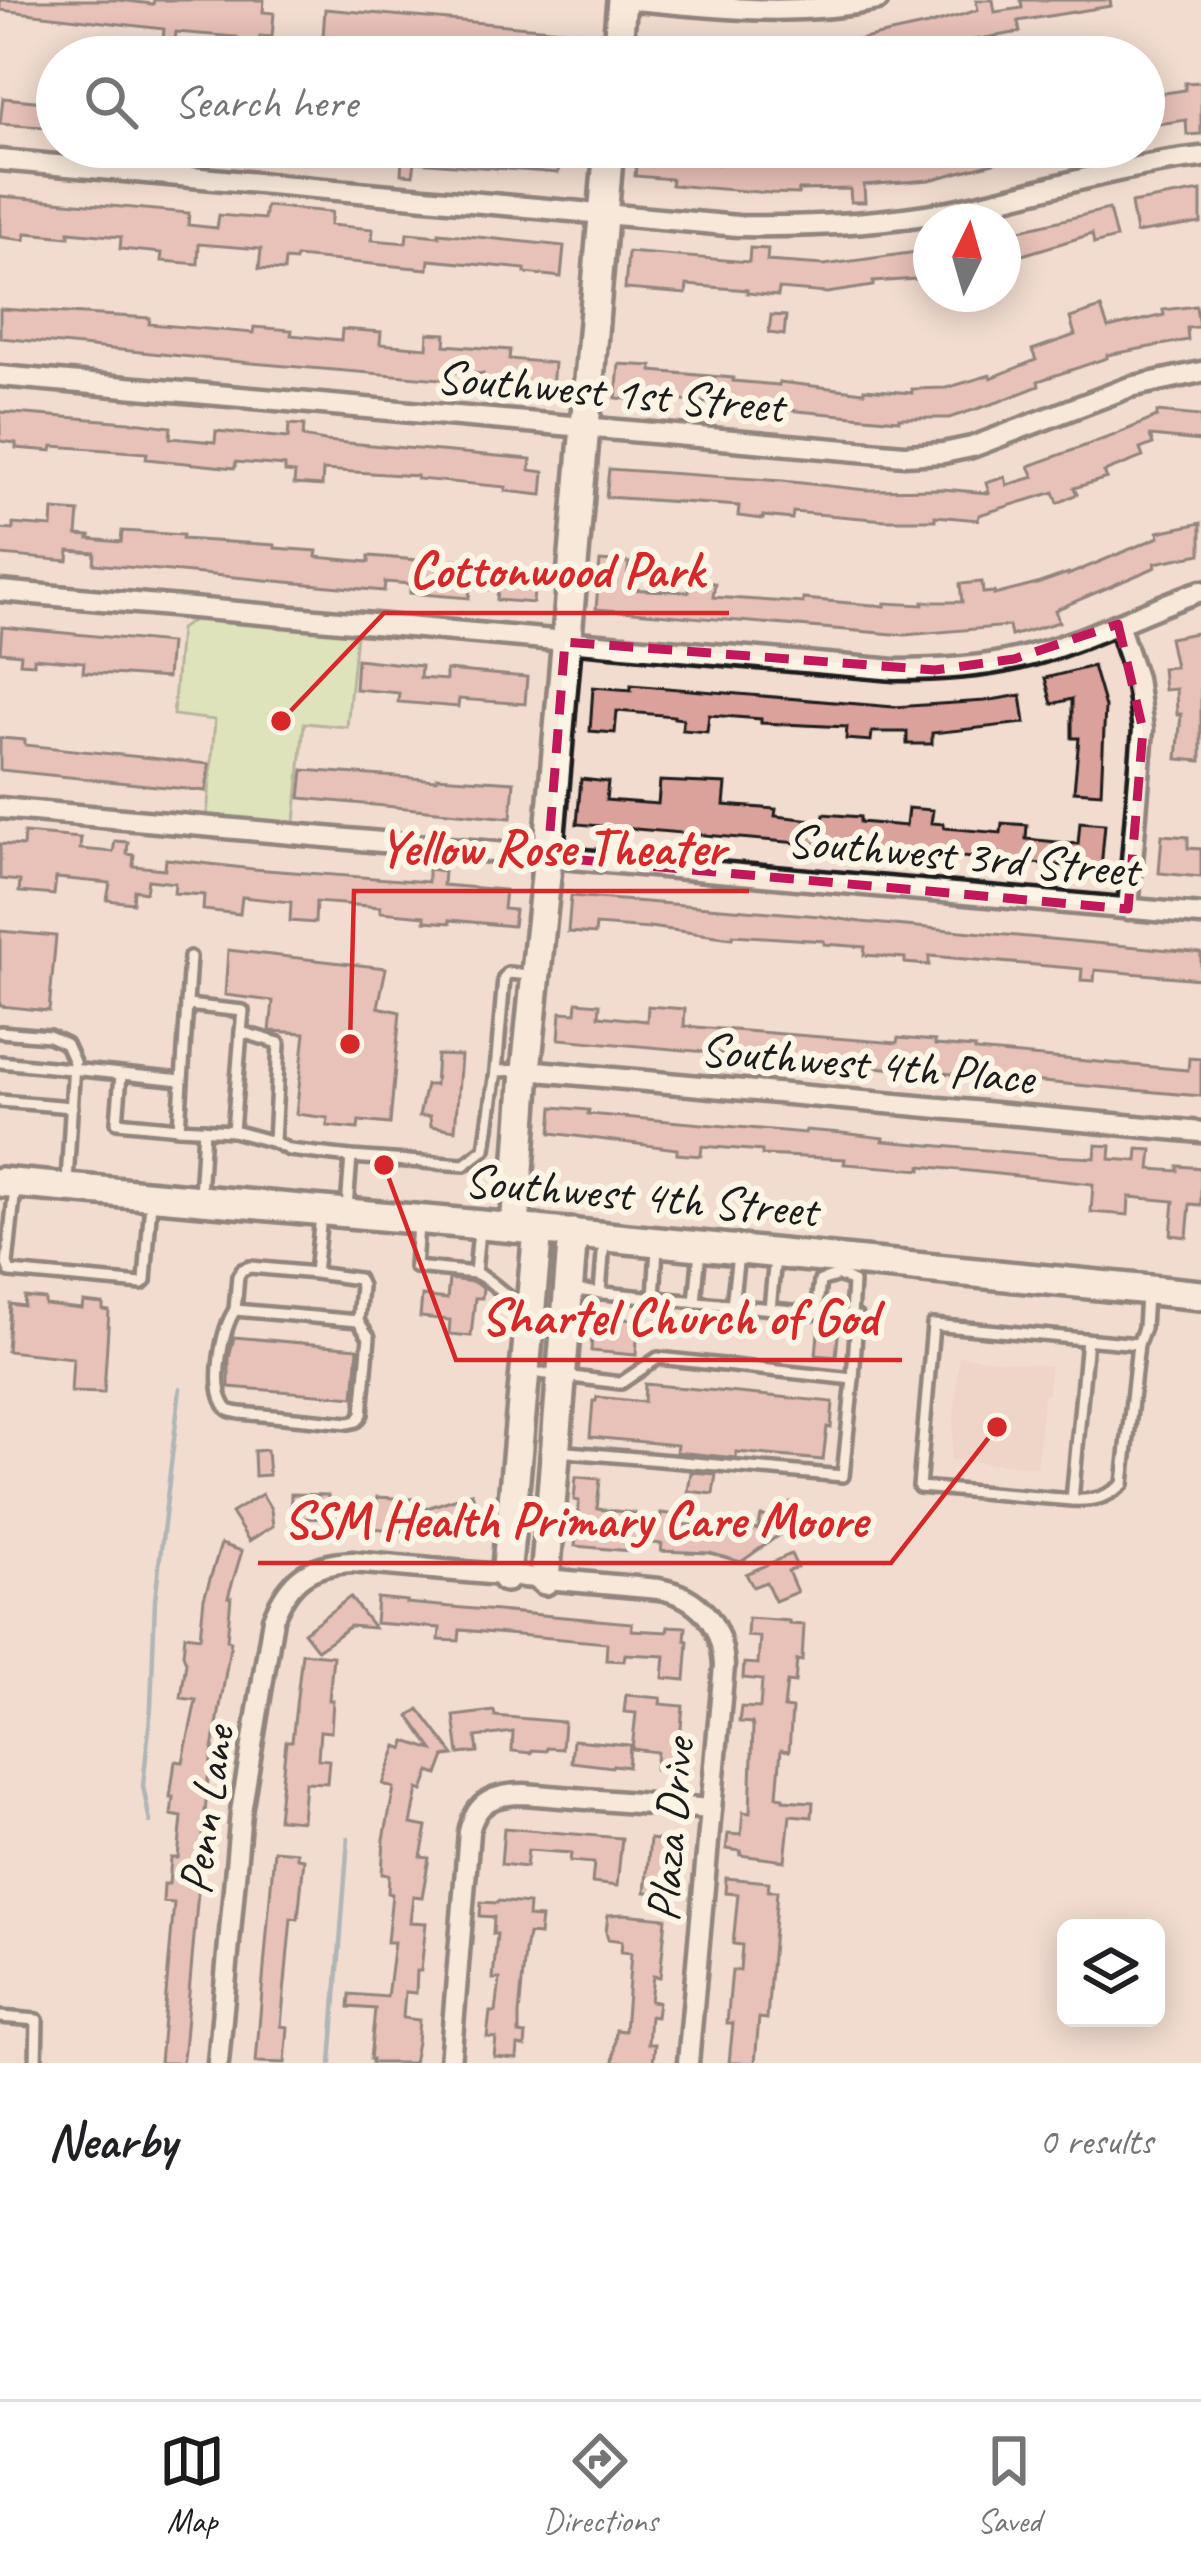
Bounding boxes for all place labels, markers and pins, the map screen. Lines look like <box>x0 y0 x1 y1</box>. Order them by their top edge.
callout: Cottonwood Park <box>384 526 729 613</box>
callout: Yellow Rose Theater <box>354 804 749 891</box>
callout: Shartel Church of God <box>456 1273 902 1360</box>
callout: SSM Health Primary Care Moore <box>258 1476 891 1563</box>

